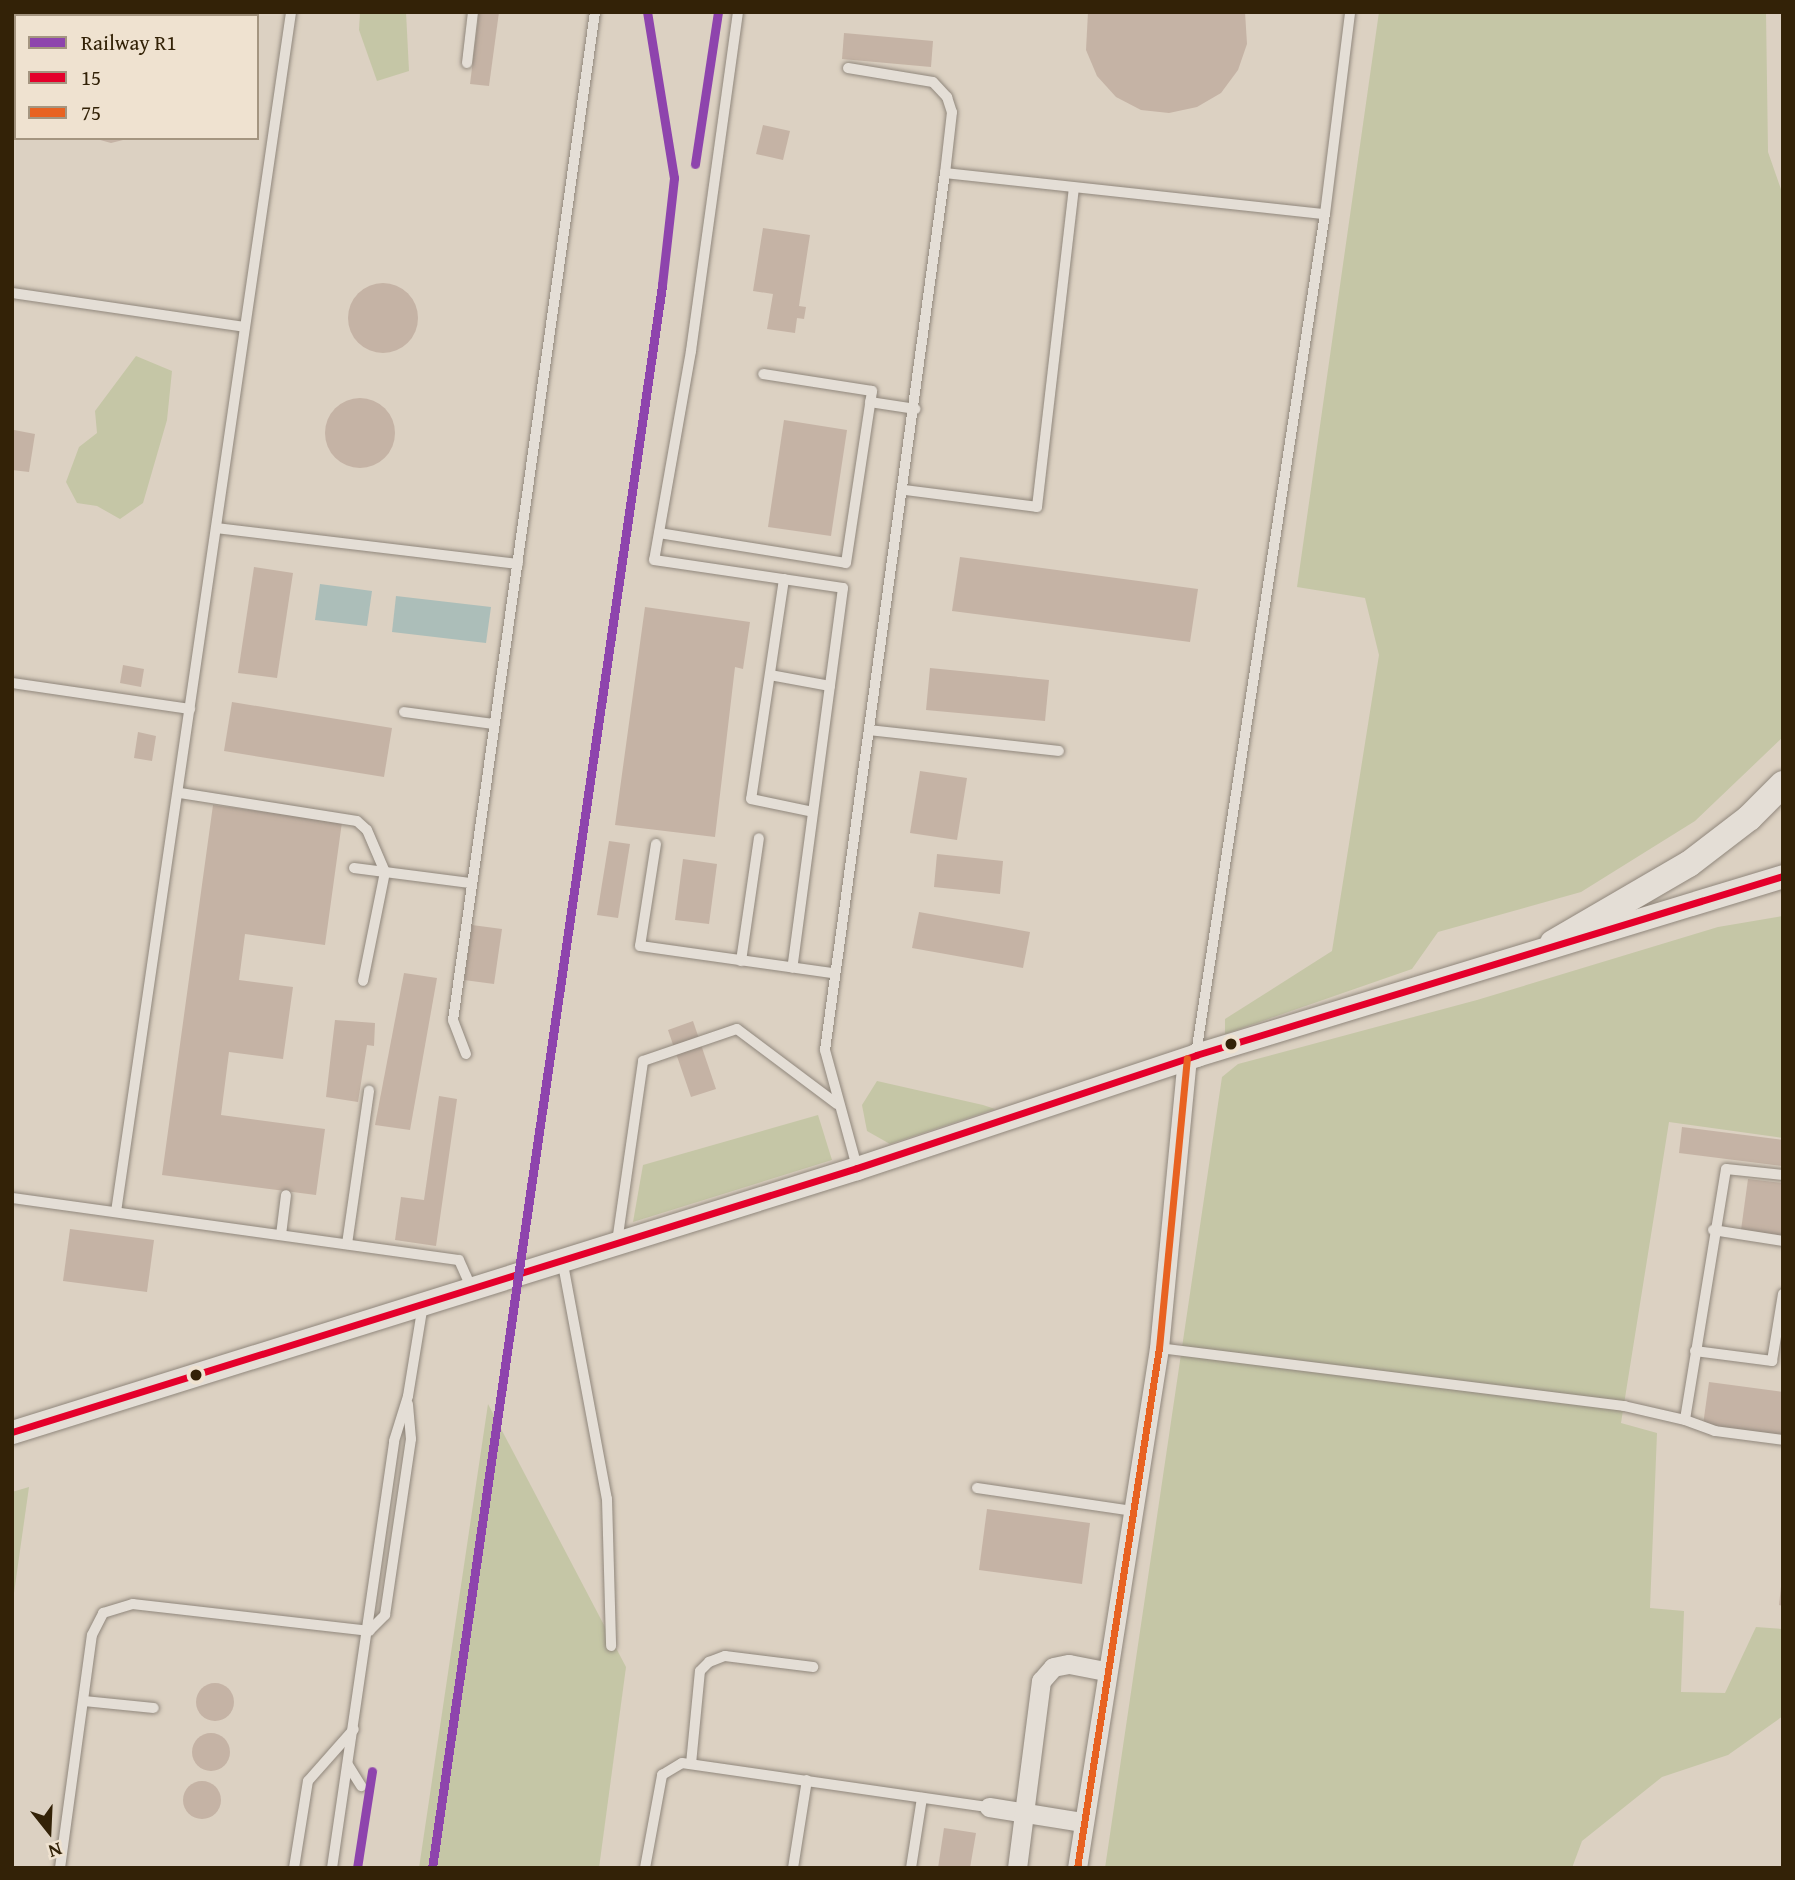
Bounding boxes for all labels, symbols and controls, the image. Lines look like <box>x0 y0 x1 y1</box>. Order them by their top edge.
legend <box>14 14 259 140</box>
text: Railway R1 <box>81 27 177 58</box>
text: 15 <box>81 62 101 93</box>
text: 75 <box>81 97 101 128</box>
unlabelled marker <box>1224 1037 1238 1051</box>
unlabelled marker <box>189 1368 203 1382</box>
north arrow <box>14 1796 84 1866</box>
text: N <box>45 1836 66 1866</box>

